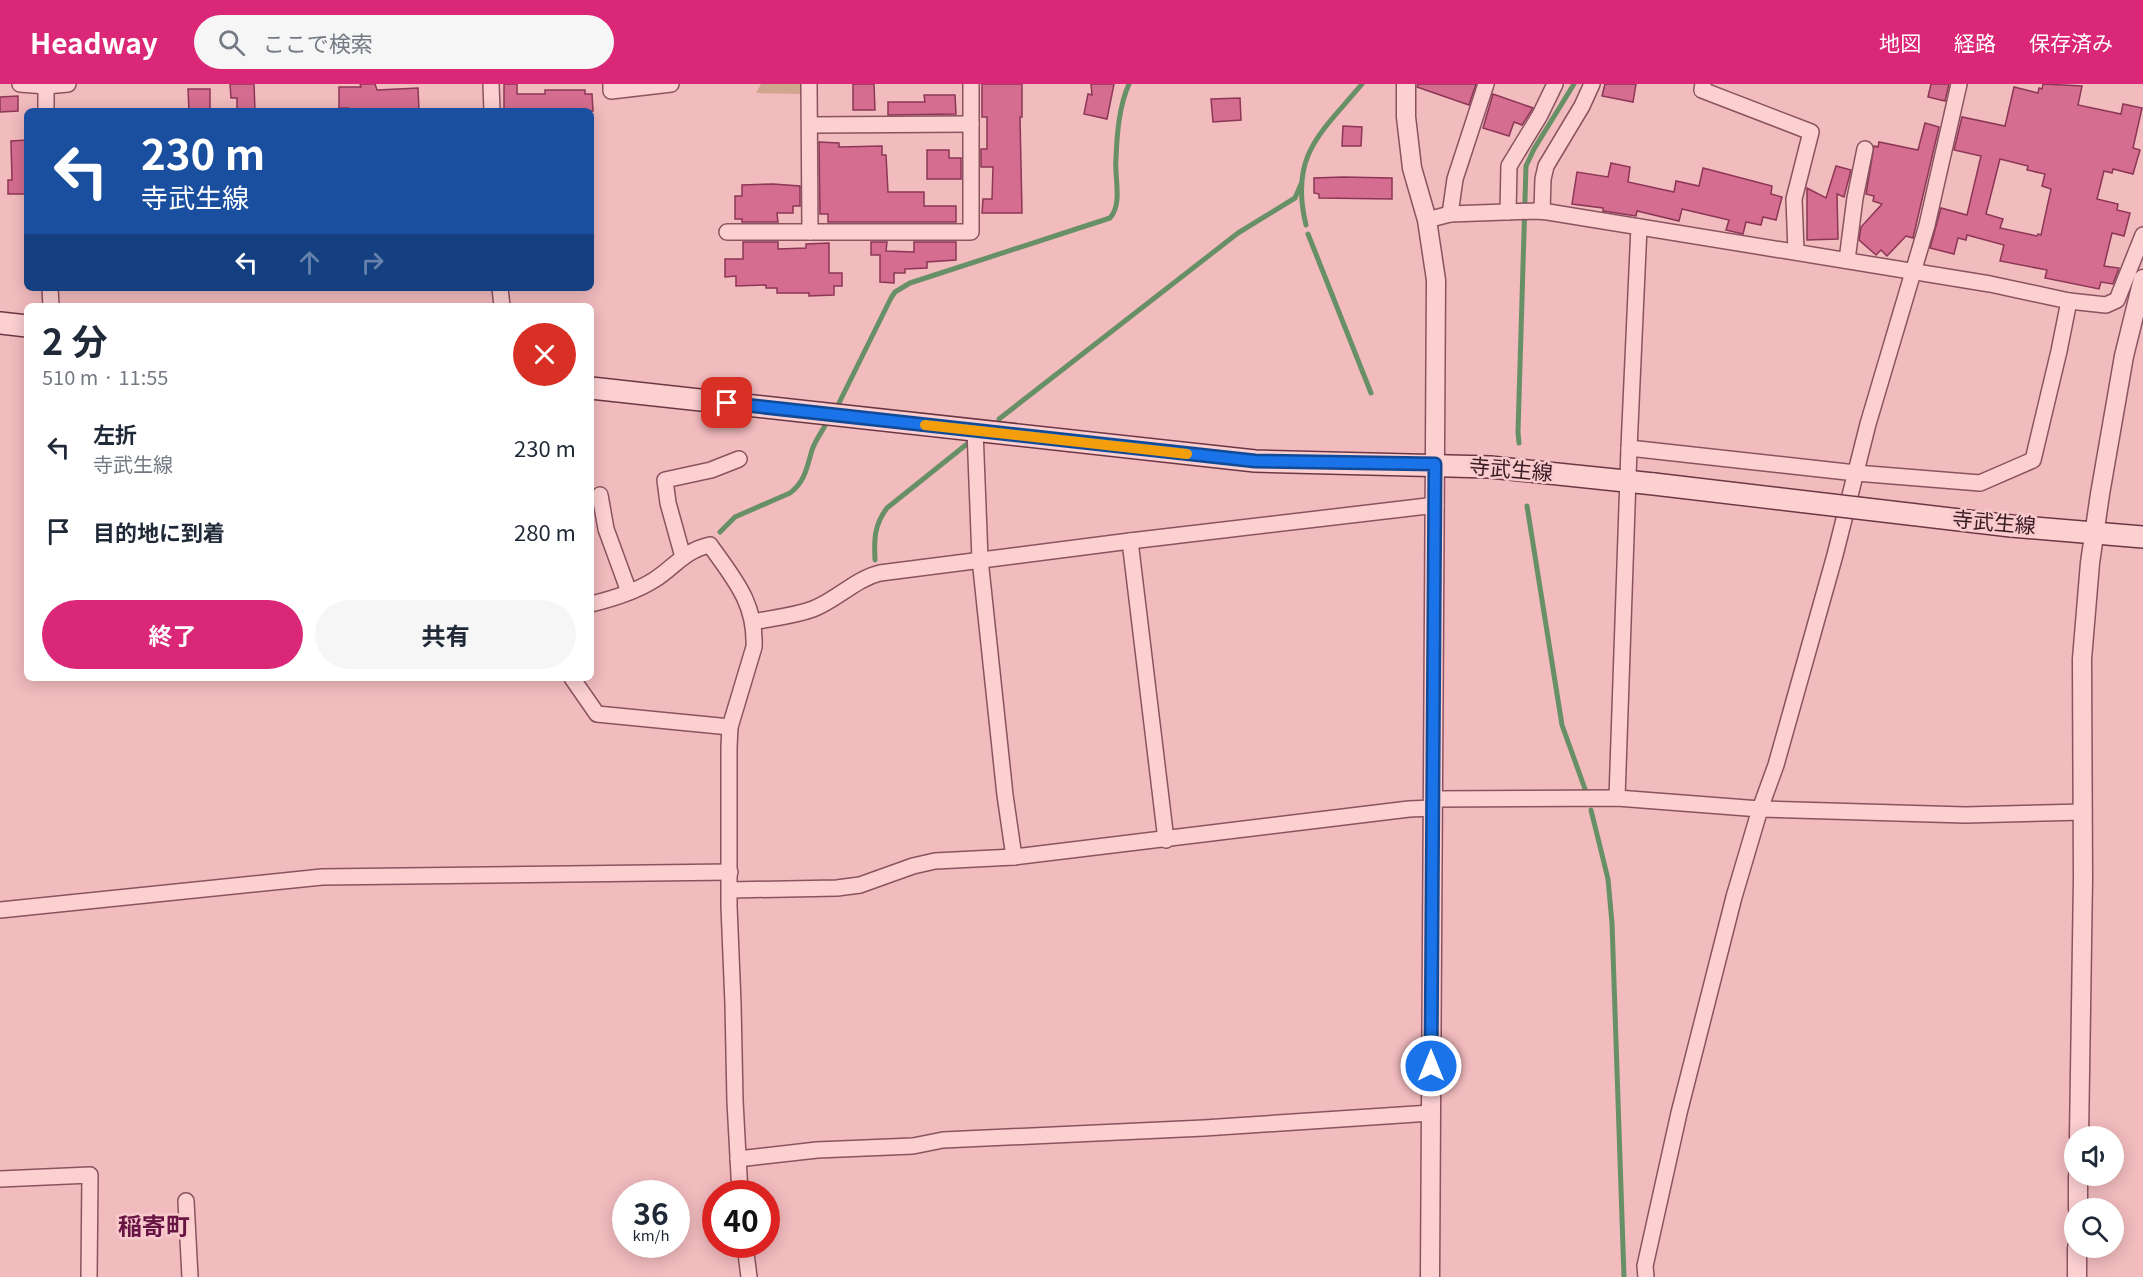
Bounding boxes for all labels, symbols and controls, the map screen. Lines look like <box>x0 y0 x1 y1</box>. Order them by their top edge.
search box <box>194 15 614 69</box>
text: Headway <box>30 22 158 62</box>
icon: search <box>215 26 248 59</box>
text: ここで検索 <box>263 26 373 58</box>
text: 地図 <box>1879 27 1921 57</box>
text: 経路 <box>1954 27 1996 57</box>
text: 保存済み <box>2029 27 2113 57</box>
text: 230 m <box>141 121 265 182</box>
icon: left <box>42 132 120 210</box>
text: 寺武生線 <box>141 177 249 216</box>
icon: left <box>230 246 263 279</box>
icon: ahead <box>293 246 326 279</box>
icon: right <box>356 246 389 279</box>
text: 2 分 <box>42 313 107 365</box>
button: close <box>513 323 576 386</box>
text: 510 m · 11:55 <box>42 362 168 391</box>
pin <box>701 377 752 428</box>
icon: arrive <box>710 386 743 419</box>
text: 左折 <box>93 417 137 449</box>
icon: left <box>42 431 75 464</box>
text: 230 m <box>514 431 576 463</box>
text: 寺武生線 <box>93 449 173 478</box>
street label: 寺武生線 <box>1468 449 1554 487</box>
street label: 寺武生線 <box>1951 502 2037 540</box>
icon: arrive <box>42 515 75 548</box>
text: 目的地に到着 <box>93 515 225 547</box>
text: 280 m <box>514 515 576 547</box>
button: 終了 <box>42 600 303 669</box>
button: 共有 <box>315 600 576 669</box>
position arrow <box>1399 1034 1463 1098</box>
map controls <box>2064 1126 2124 1258</box>
button: sound <box>2064 1126 2124 1186</box>
speed limit sign: 40 <box>702 1180 780 1258</box>
text: 36 <box>633 1190 669 1234</box>
button: search <box>2064 1198 2124 1258</box>
district label: 稲寄町 <box>118 1207 190 1242</box>
text: km/h <box>632 1224 670 1245</box>

